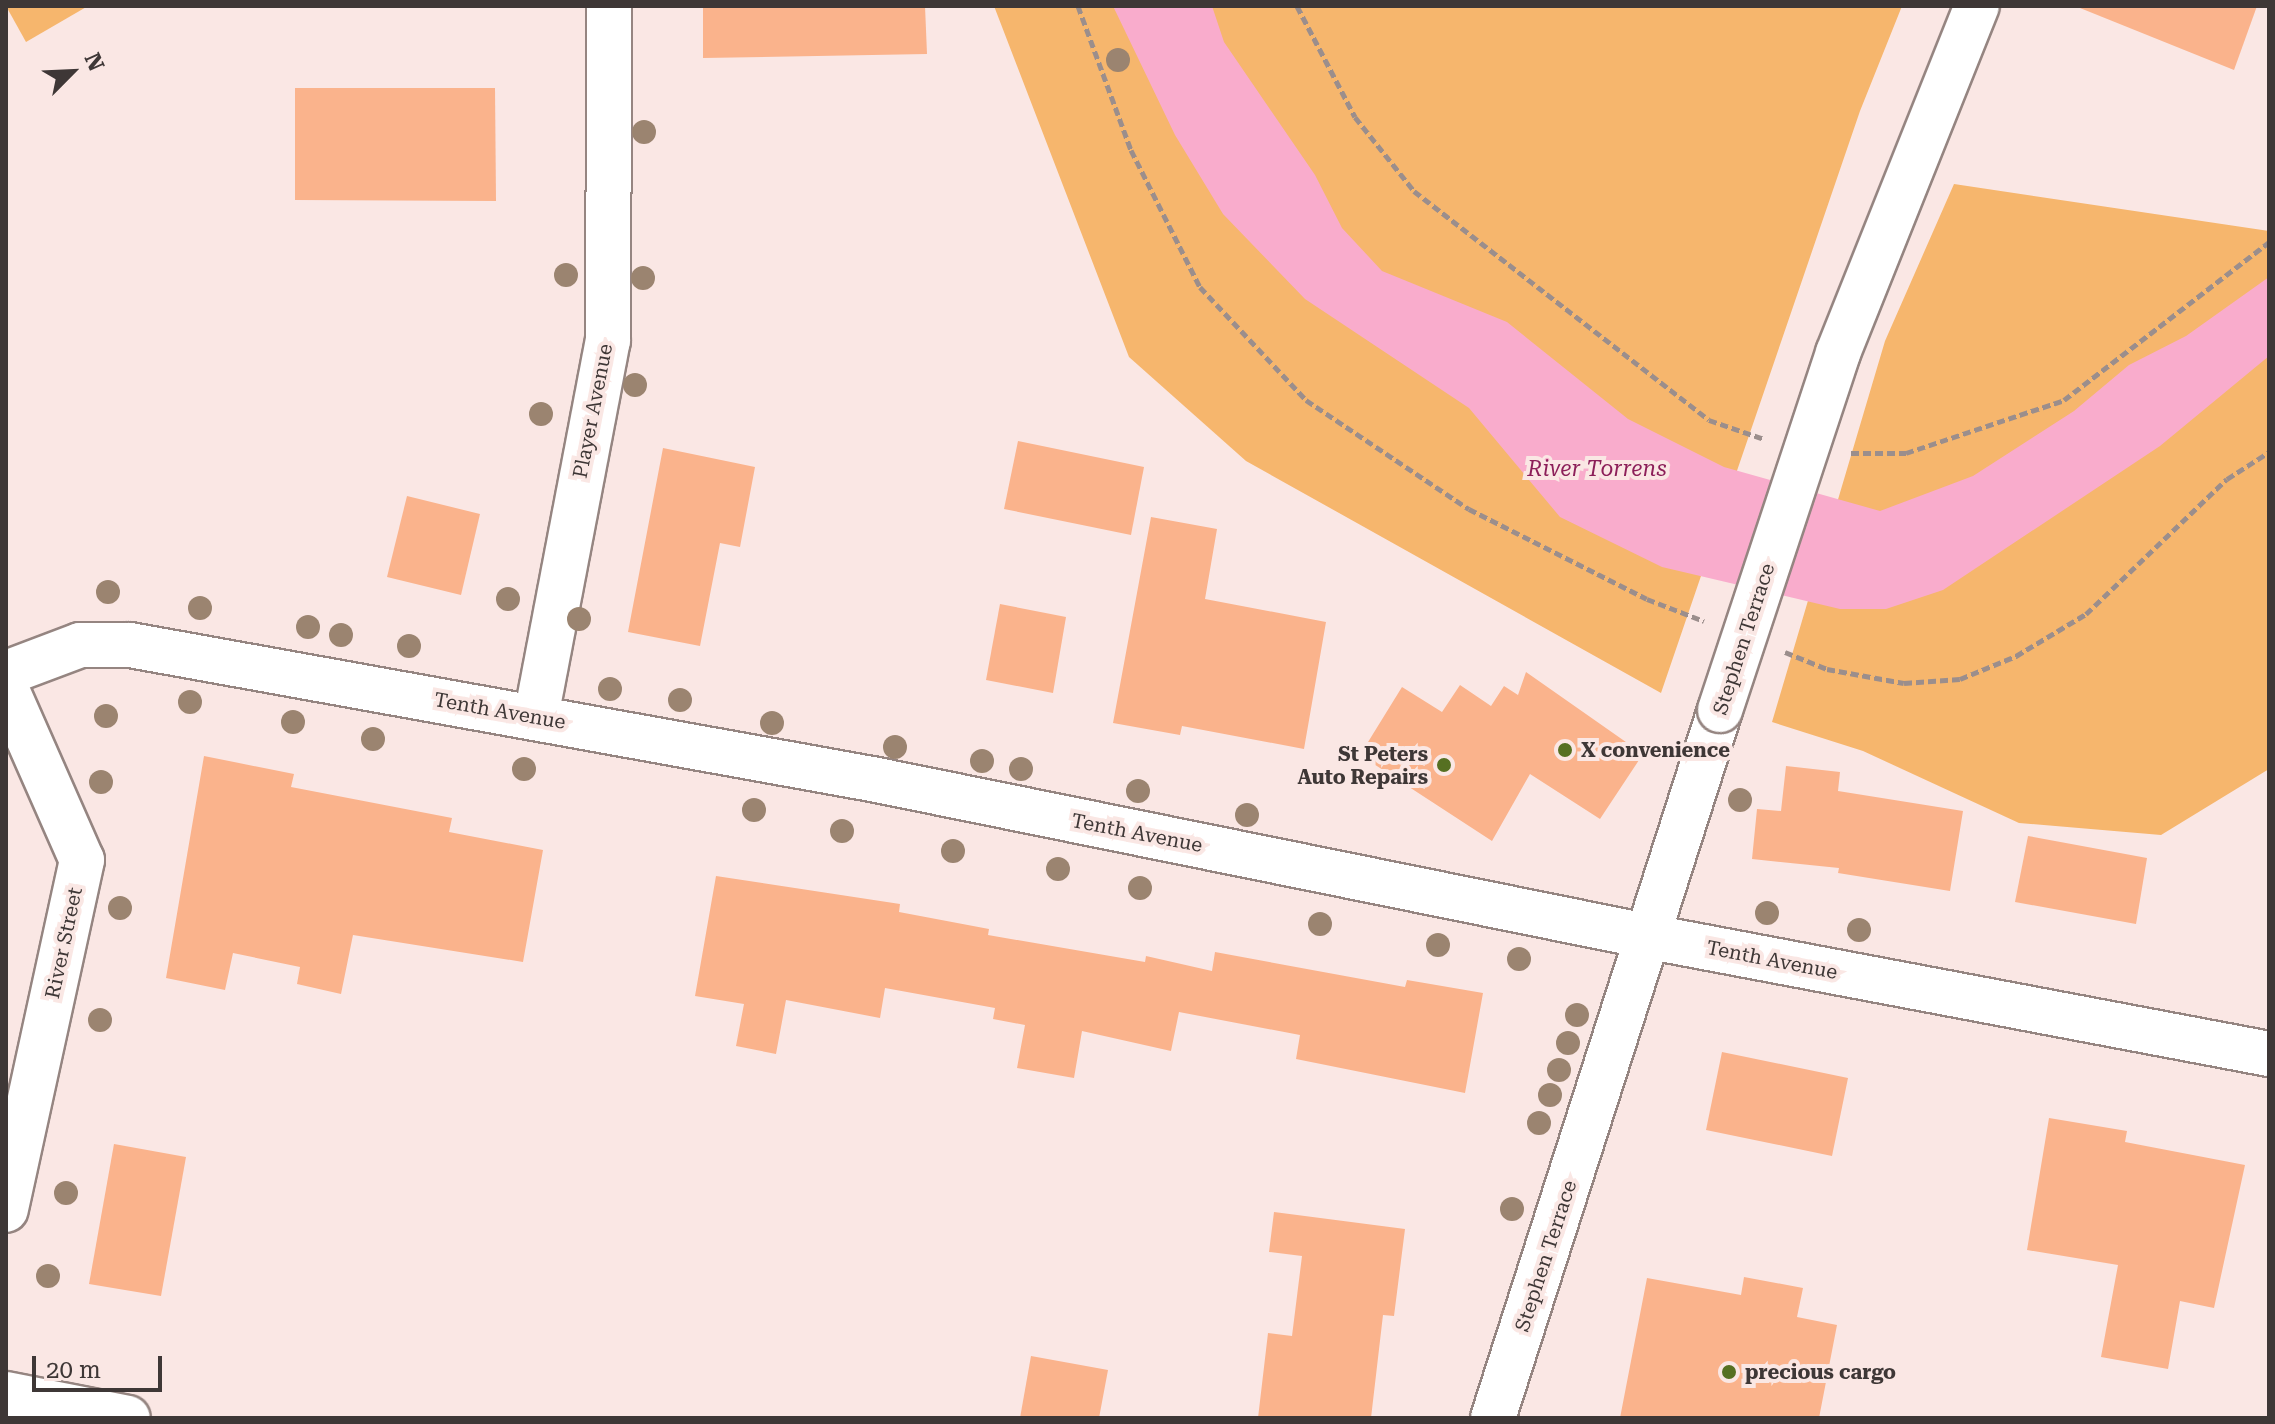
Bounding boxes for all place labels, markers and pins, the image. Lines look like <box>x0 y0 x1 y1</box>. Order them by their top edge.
place label: X convenience <box>1581 738 1730 762</box>
marker: X convenience <box>1556 741 1574 759</box>
place label: St Peters Auto Repairs <box>1297 742 1428 789</box>
marker: St Peters Auto Repairs <box>1435 756 1453 774</box>
place label: precious cargo <box>1745 1360 1896 1384</box>
marker: precious cargo <box>1720 1363 1738 1381</box>

